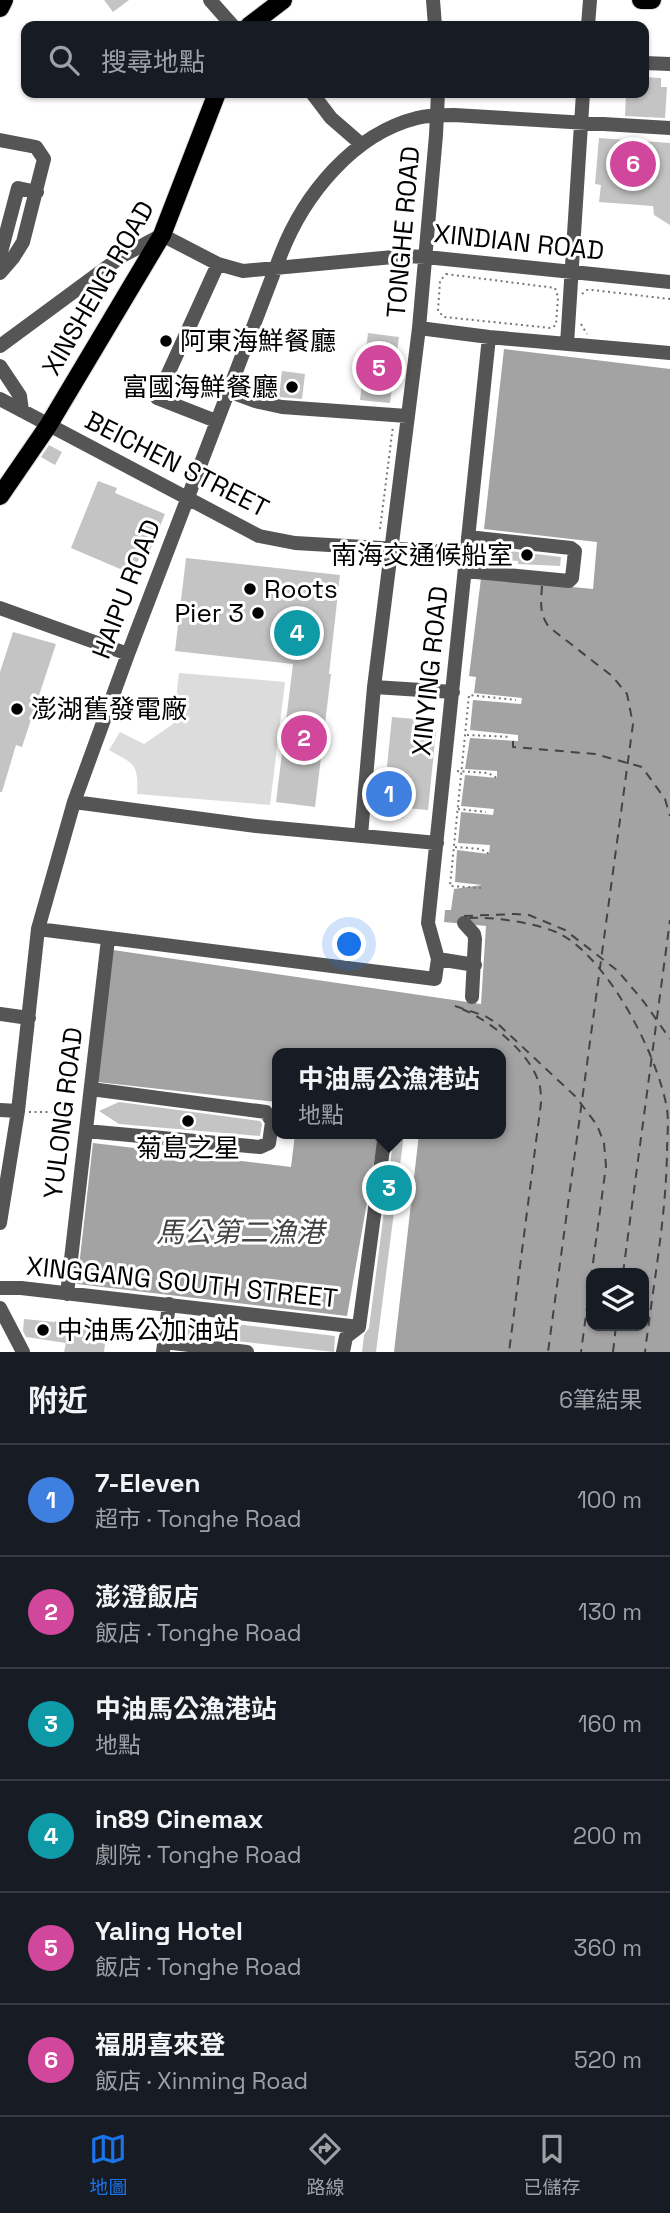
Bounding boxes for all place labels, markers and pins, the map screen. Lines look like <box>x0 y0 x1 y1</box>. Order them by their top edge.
pin: 6 <box>610 138 656 190</box>
place label: 阿東海鮮餐廳 <box>180 324 336 358</box>
marker: 阿東海鮮餐廳 <box>158 333 174 349</box>
pin: 5 <box>356 342 402 394</box>
place label: 富國海鮮餐廳 <box>122 370 278 404</box>
marker: 富國海鮮餐廳 <box>284 379 300 395</box>
place label: 南海交通候船室 <box>331 538 513 572</box>
marker: 南海交通候船室 <box>519 547 535 563</box>
place label: Roots <box>264 572 338 606</box>
marker: Roots <box>242 581 258 597</box>
place label: Pier 3 <box>174 596 244 630</box>
marker: Pier 3 <box>250 605 266 621</box>
pin: 4 <box>274 607 320 659</box>
place label: 澎湖舊發電廠 <box>31 692 187 726</box>
marker: 澎湖舊發電廠 <box>9 701 25 717</box>
pin: 2 <box>281 712 327 764</box>
pin: 1 <box>366 768 412 820</box>
marker: 菊島之星 <box>180 1113 196 1129</box>
place label: 菊島之星 <box>136 1131 240 1165</box>
pin: 3 <box>366 1162 412 1214</box>
place label: 中油馬公加油站 <box>57 1313 239 1347</box>
marker: 中油馬公加油站 <box>35 1322 51 1338</box>

